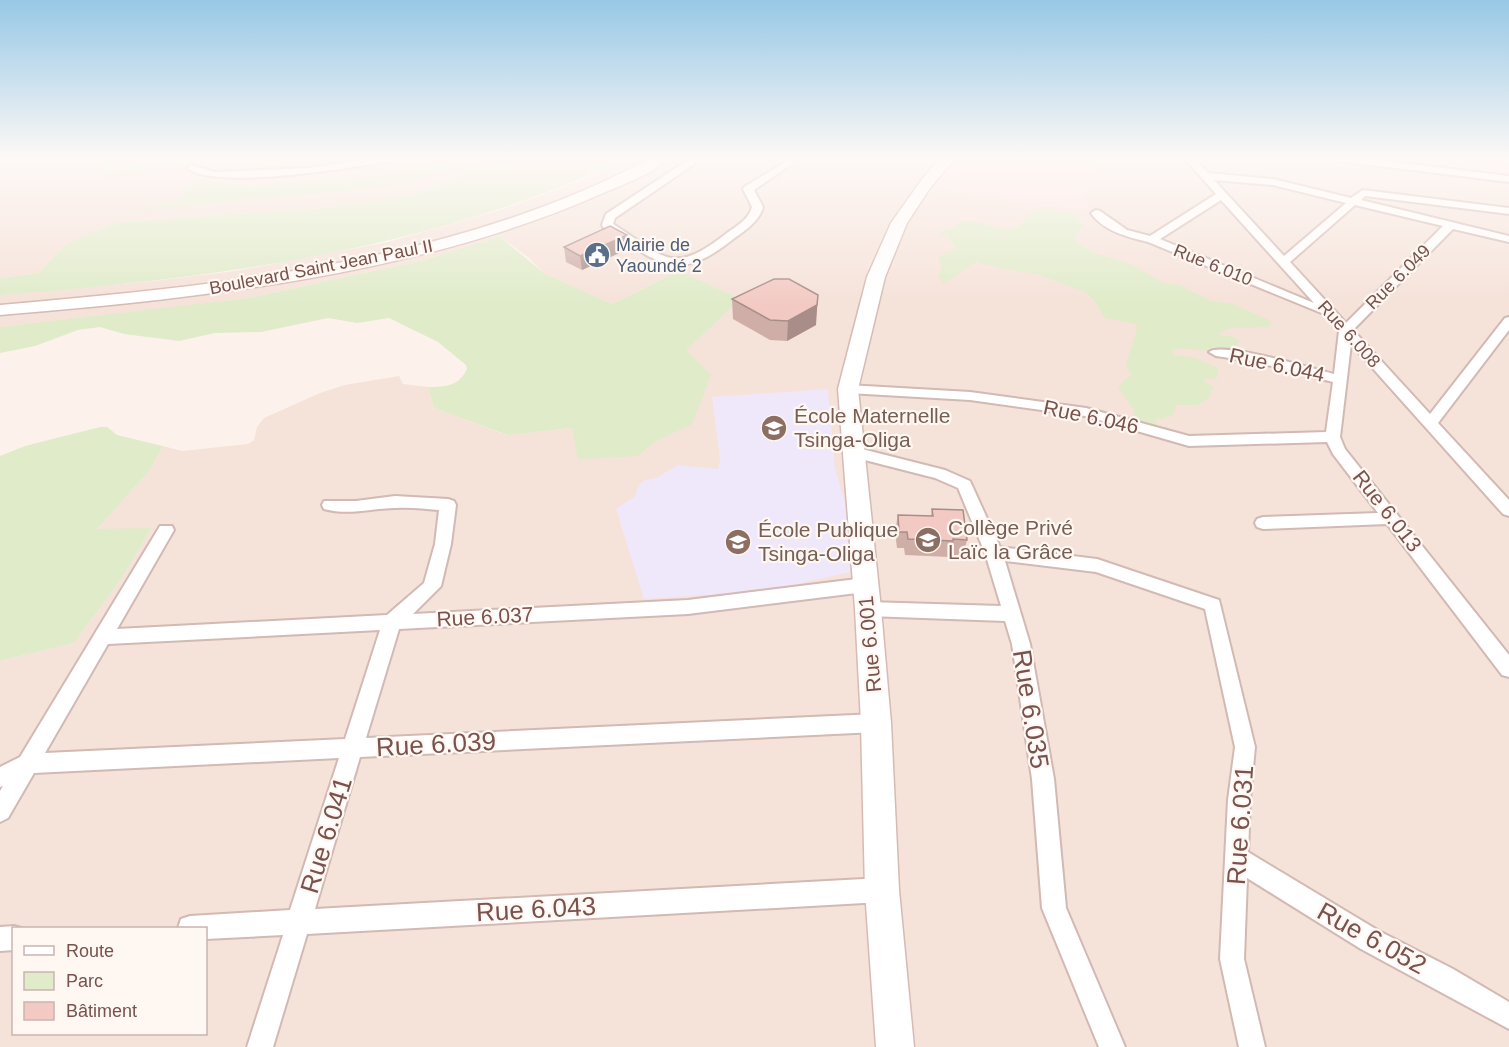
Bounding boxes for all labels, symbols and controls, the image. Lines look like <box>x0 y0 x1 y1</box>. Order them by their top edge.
place label: Mairie de Yaoundé 2 <box>616 235 702 276</box>
street label: Boulevard Saint Jean Paul II <box>208 236 434 298</box>
public building icon: Mairie de Yaoundé 2 <box>582 240 612 270</box>
street label: Rue 6.010 <box>1171 240 1255 290</box>
street label: Rue 6.049 <box>1362 241 1434 313</box>
street label: Rue 6.008 <box>1314 296 1384 372</box>
street label: Rue 6.044 <box>1227 343 1327 386</box>
street label: Rue 6.046 <box>1041 395 1141 438</box>
place label: École Maternelle Tsinga-Oliga <box>794 404 950 451</box>
school or university icon: École Maternelle Tsinga-Oliga <box>759 413 789 443</box>
street label: Rue 6.013 <box>1348 465 1426 556</box>
place label: Collège Privé Laïc la Grâce <box>948 516 1073 563</box>
place label: École Publique Tsinga-Oliga <box>758 518 898 565</box>
school or university icon: Collège Privé Laïc la Grâce <box>913 525 943 555</box>
school or university icon: École Publique Tsinga-Oliga <box>723 527 753 557</box>
street label: Rue 6.001 <box>854 595 885 693</box>
street label: Rue 6.037 <box>436 602 534 631</box>
street label: Rue 6.035 <box>1007 647 1055 771</box>
street label: Rue 6.039 <box>375 726 497 762</box>
street label: Rue 6.031 <box>1221 764 1259 886</box>
street label: Rue 6.041 <box>294 773 358 897</box>
street label: Rue 6.043 <box>475 891 597 927</box>
street label: Rue 6.052 <box>1312 896 1432 980</box>
legend <box>12 927 207 1035</box>
text: Route <box>66 941 114 961</box>
text: Parc <box>66 971 103 991</box>
text: Bâtiment <box>66 1001 137 1021</box>

